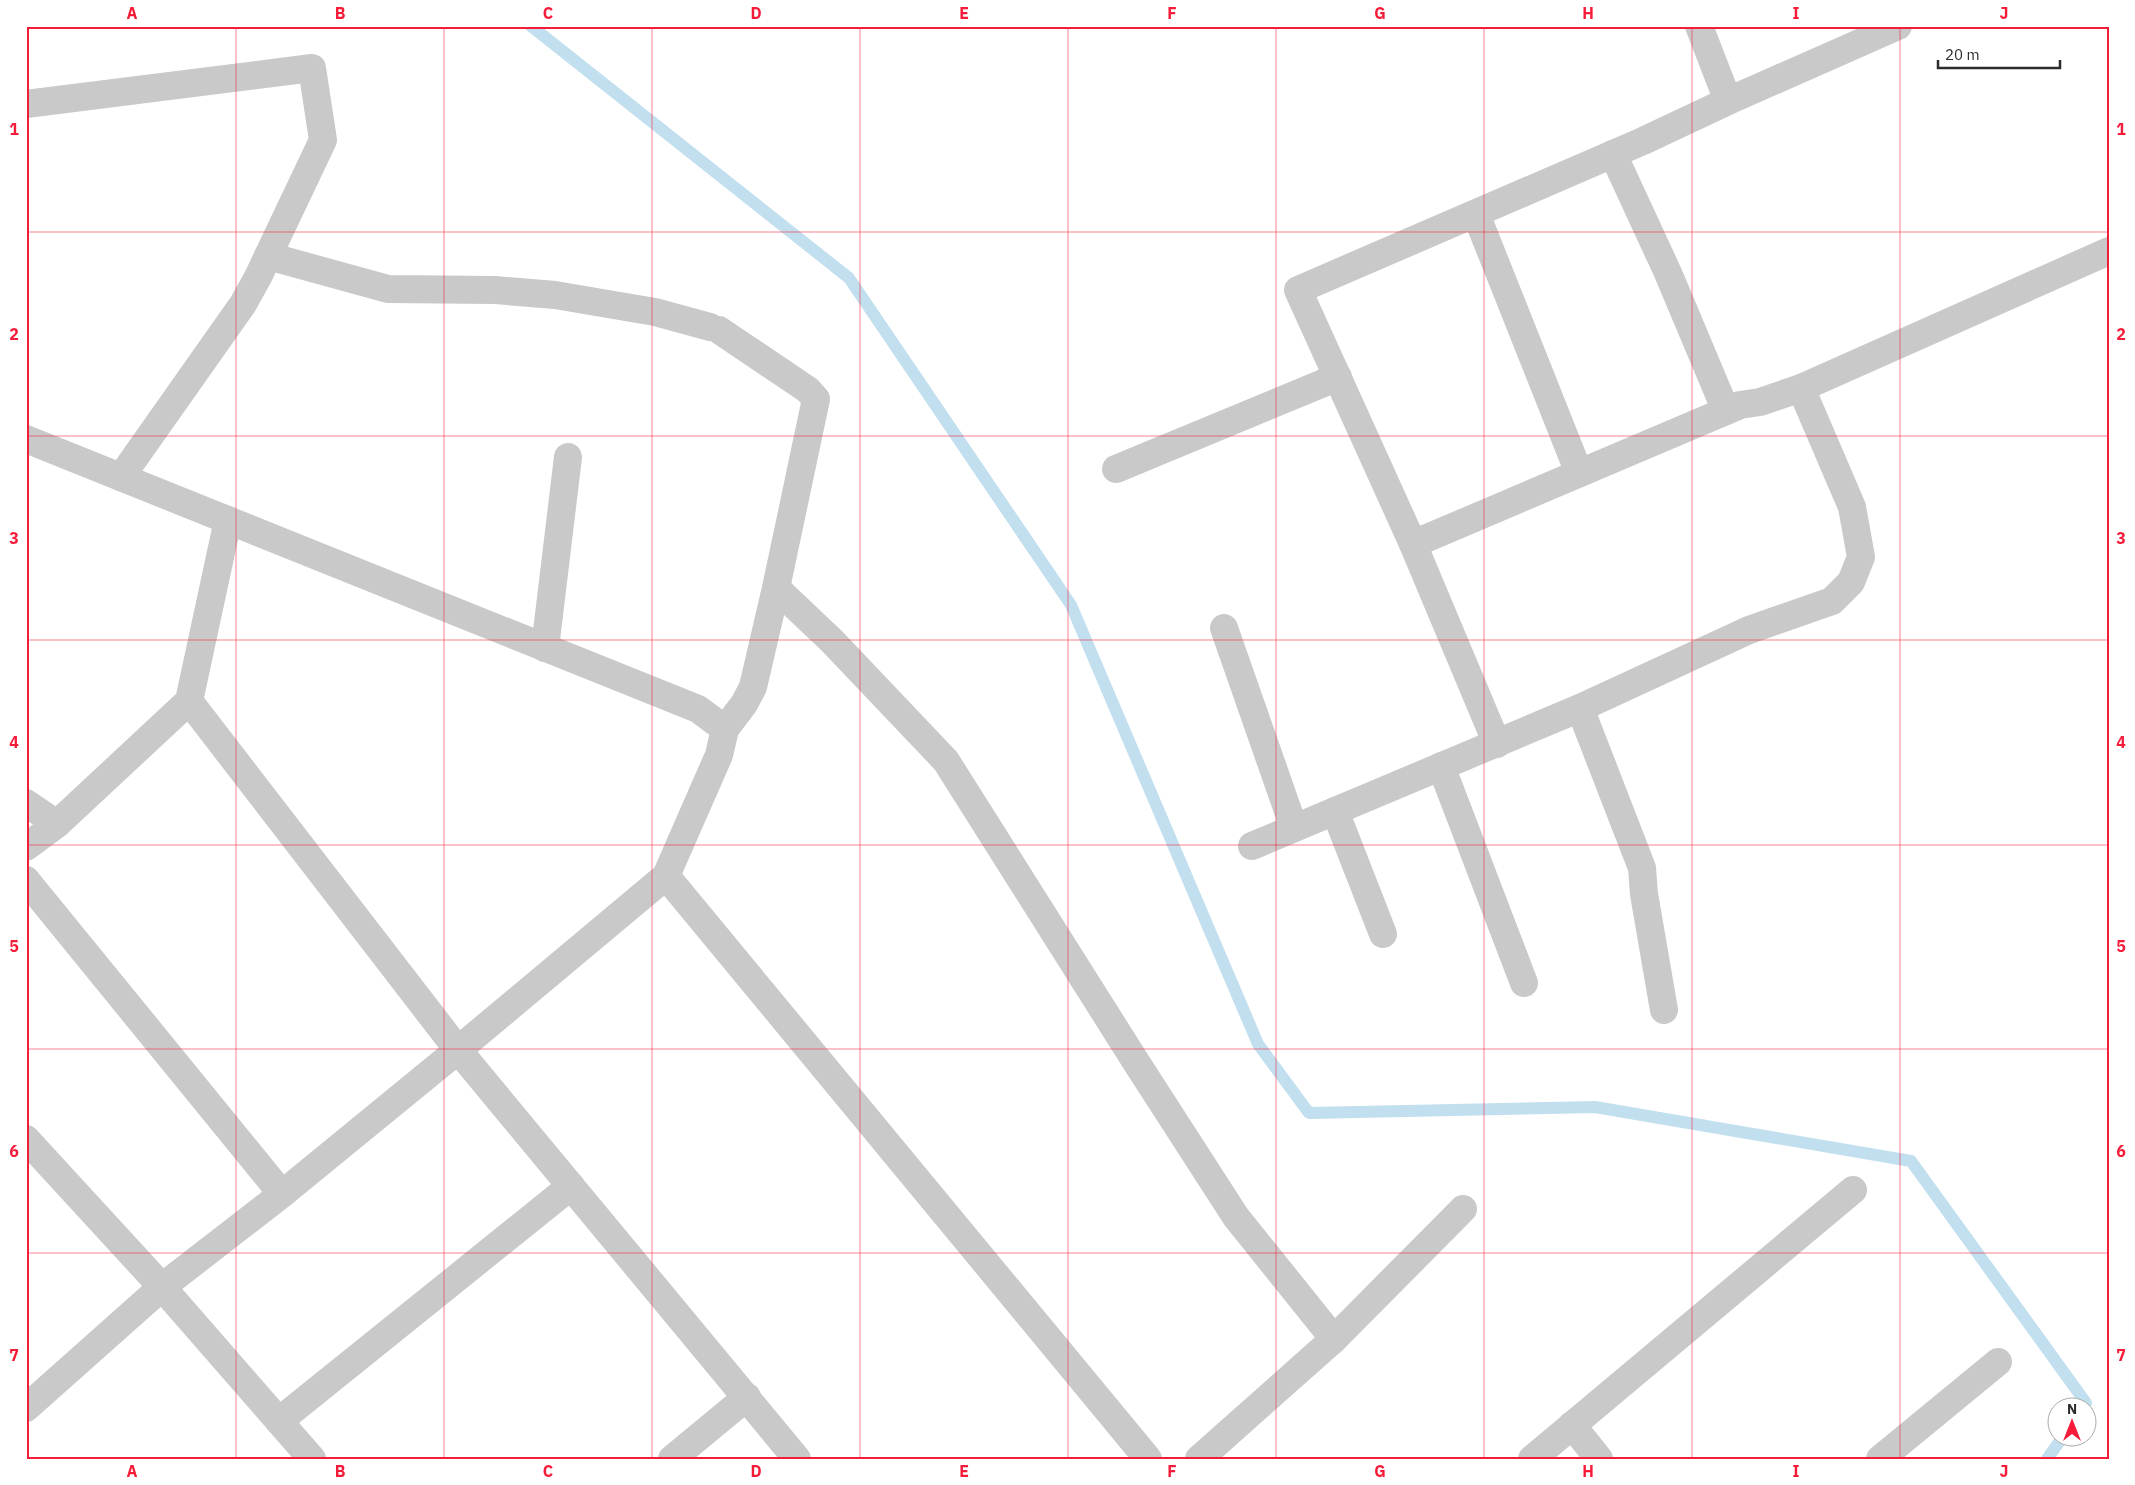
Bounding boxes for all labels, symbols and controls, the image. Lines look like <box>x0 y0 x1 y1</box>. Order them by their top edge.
text: A <box>127 3 138 23</box>
text: B <box>335 3 346 23</box>
text: C <box>543 3 553 23</box>
text: D <box>750 3 762 23</box>
text: E <box>959 3 969 23</box>
text: F <box>1167 3 1177 23</box>
text: G <box>1374 3 1386 23</box>
text: H <box>1582 3 1594 23</box>
text: I <box>1793 3 1800 23</box>
text: J <box>2000 3 2008 23</box>
scale bar <box>1938 38 2060 70</box>
text: 20 m <box>1945 45 1980 64</box>
text: 1 <box>9 119 19 139</box>
text: 1 <box>2116 119 2126 139</box>
text: 2 <box>9 324 19 344</box>
text: 2 <box>2116 324 2126 344</box>
text: 3 <box>9 528 19 548</box>
text: 3 <box>2116 528 2126 548</box>
text: 4 <box>9 732 19 752</box>
text: 4 <box>2116 732 2126 752</box>
text: 5 <box>9 936 19 956</box>
text: 5 <box>2116 936 2126 956</box>
text: 6 <box>9 1141 19 1161</box>
text: 6 <box>2116 1141 2126 1161</box>
text: 7 <box>9 1345 19 1365</box>
text: 7 <box>2116 1345 2126 1365</box>
north arrow <box>2048 1398 2098 1448</box>
text: N <box>2067 1400 2077 1418</box>
text: A <box>127 1461 138 1481</box>
text: B <box>335 1461 346 1481</box>
text: C <box>543 1461 553 1481</box>
text: D <box>750 1461 762 1481</box>
text: E <box>959 1461 969 1481</box>
text: F <box>1167 1461 1177 1481</box>
text: G <box>1374 1461 1386 1481</box>
text: H <box>1582 1461 1594 1481</box>
text: I <box>1793 1461 1800 1481</box>
text: J <box>2000 1461 2008 1481</box>

